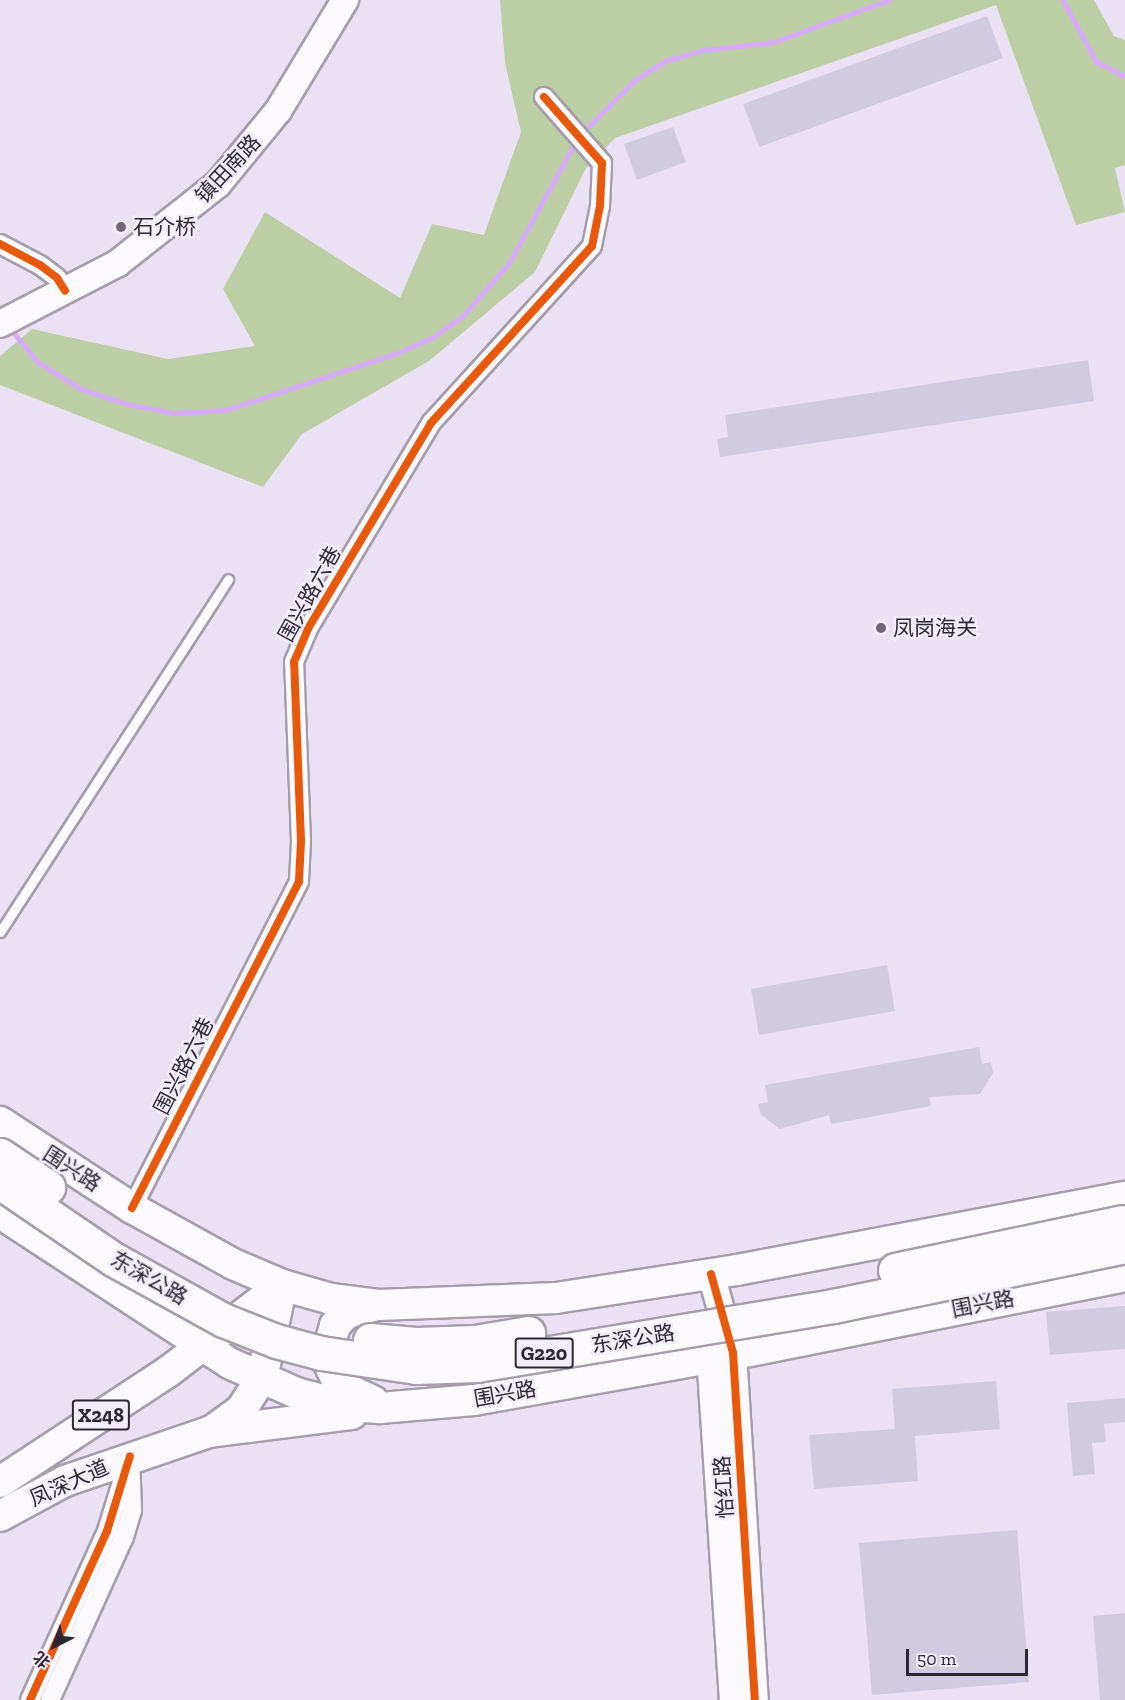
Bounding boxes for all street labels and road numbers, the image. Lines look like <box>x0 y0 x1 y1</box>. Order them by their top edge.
street label: 镇田南路 <box>190 130 266 208</box>
street label: 围兴路六巷 <box>274 542 346 646</box>
street label: 围兴路六巷 <box>149 1014 219 1118</box>
street label: 围兴路 <box>39 1141 105 1197</box>
street label: 东深公路 <box>106 1246 192 1310</box>
street label: 围兴路 <box>950 1286 1016 1322</box>
street label: 东深公路 <box>590 1320 676 1358</box>
road number: G220 <box>514 1336 574 1370</box>
street label: 围兴路 <box>472 1376 538 1412</box>
road number: X248 <box>71 1398 131 1432</box>
street label: 凤深大道 <box>26 1454 112 1512</box>
street label: 怡红路 <box>709 1455 739 1519</box>

